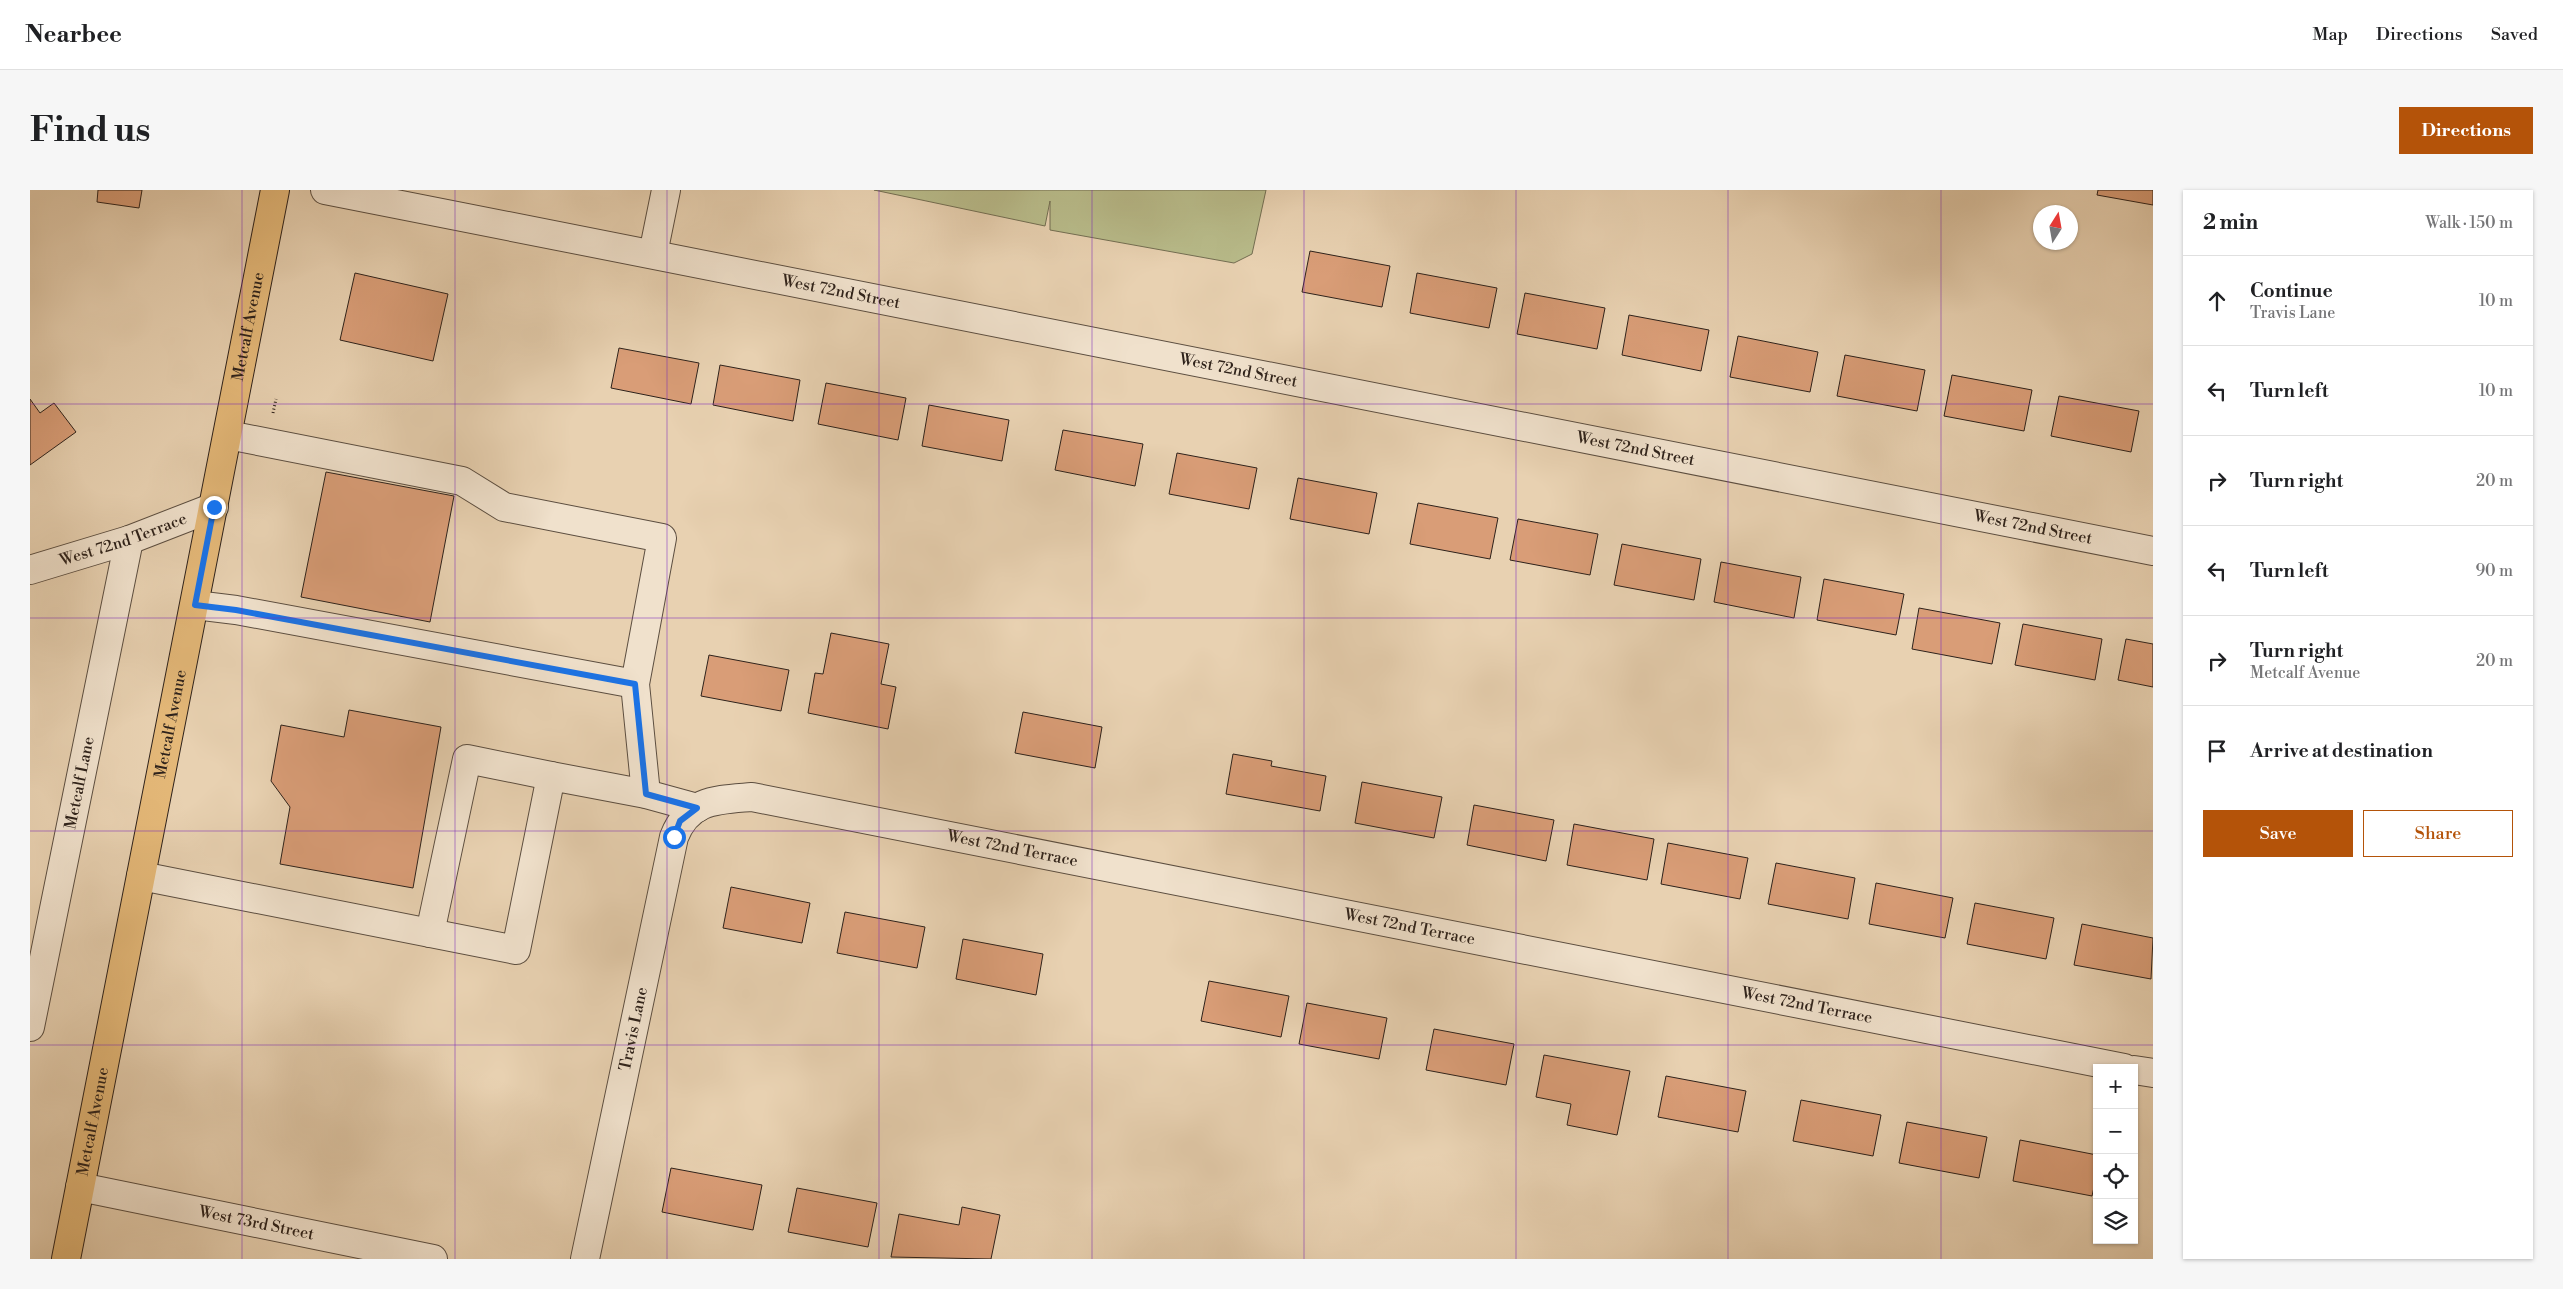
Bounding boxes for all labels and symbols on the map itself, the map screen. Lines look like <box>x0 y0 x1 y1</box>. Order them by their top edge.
north arrow <box>2033 205 2078 250</box>
street label: Metcalf Avenue <box>228 270 269 383</box>
street label: West 72nd Street <box>779 270 902 313</box>
street label: West 72nd Street <box>1177 349 1300 392</box>
street label: West 72nd Street <box>1574 427 1697 470</box>
route end <box>203 496 226 519</box>
street label: West 72nd Street <box>1971 506 2094 549</box>
street label: West 72nd Terrace <box>56 509 190 571</box>
street label: Metcalf Avenue <box>150 668 191 780</box>
street label: Metcalf Lane <box>60 735 99 831</box>
route start <box>663 826 686 849</box>
street label: West 72nd Terrace <box>944 826 1080 871</box>
street label: West 72nd Terrace <box>1342 904 1477 950</box>
street label: West 72nd Terrace <box>1739 983 1874 1028</box>
street label: Travis Lane <box>615 985 652 1073</box>
street label: Metcalf Avenue <box>72 1065 113 1178</box>
street label: West 73rd Street <box>196 1201 316 1245</box>

